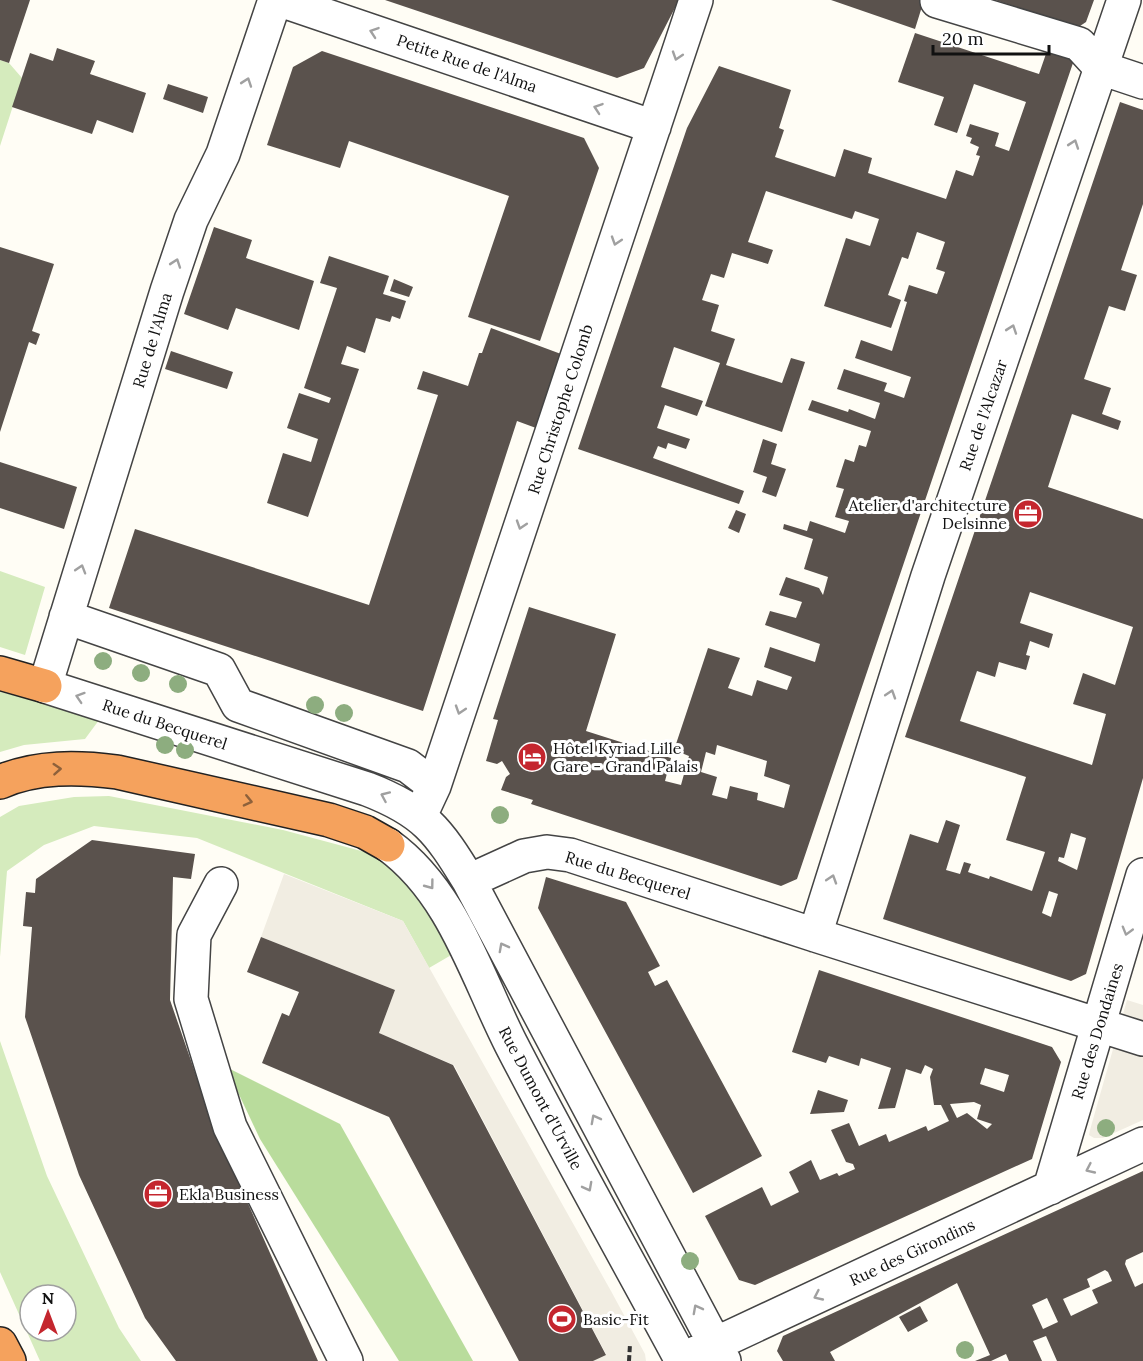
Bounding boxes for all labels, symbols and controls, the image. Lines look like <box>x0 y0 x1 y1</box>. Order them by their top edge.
scale bar <box>933 18 1048 56</box>
one-way arrow <box>369 27 380 39</box>
text: 20 m <box>942 27 984 50</box>
street label: Petite Rue de l'Alma <box>394 30 540 96</box>
one-way arrow <box>672 50 685 61</box>
one-way arrow <box>240 77 252 88</box>
one-way arrow <box>594 102 604 115</box>
one-way arrow <box>1067 139 1079 150</box>
one-way arrow <box>611 235 623 246</box>
one-way arrow <box>169 258 182 269</box>
street label: Rue de l'Alma <box>128 290 176 390</box>
street label: Rue Christophe Colomb <box>523 321 597 497</box>
one-way arrow <box>1004 324 1017 335</box>
street label: Rue de l'Alcazar <box>955 357 1011 473</box>
place label: Atelier d'architecture Delsinne <box>847 495 1007 533</box>
office icon: Atelier d'architecture Delsinne <box>1012 498 1044 530</box>
one-way arrow <box>516 519 529 530</box>
one-way arrow <box>73 564 86 575</box>
one-way arrow <box>884 689 896 699</box>
one-way arrow <box>75 692 86 704</box>
street label: Rue du Becquerel <box>100 694 230 754</box>
one-way arrow <box>454 704 467 715</box>
place label: Hôtel Kyriad Lille Gare - Grand Palais <box>553 738 698 776</box>
hotel icon: Hôtel Kyriad Lille Gare - Grand Palais <box>516 741 548 773</box>
one-way arrow <box>52 763 61 776</box>
one-way arrow <box>381 792 392 804</box>
one-way arrow <box>243 794 253 807</box>
street label: Rue du Becquerel <box>563 846 693 904</box>
one-way arrow <box>825 874 837 885</box>
one-way arrow <box>423 878 434 889</box>
one-way arrow <box>1122 925 1134 936</box>
one-way arrow <box>499 942 511 953</box>
street label: Rue des Dondaines <box>1067 960 1127 1102</box>
street label: Rue Dumont d'Urville <box>495 1023 587 1173</box>
one-way arrow <box>591 1115 602 1125</box>
one-way arrow <box>1086 1161 1097 1173</box>
office icon: Ekla Business <box>142 1178 174 1210</box>
one-way arrow <box>581 1181 592 1192</box>
place label: Ekla Business <box>179 1184 279 1204</box>
street label: Rue des Girondins <box>846 1214 978 1290</box>
north arrow <box>18 1283 78 1343</box>
text: N <box>42 1288 54 1308</box>
one-way arrow <box>814 1288 825 1300</box>
sports icon: Basic-Fit <box>546 1303 578 1335</box>
one-way arrow <box>693 1305 704 1316</box>
place label: Basic-Fit <box>583 1309 650 1329</box>

